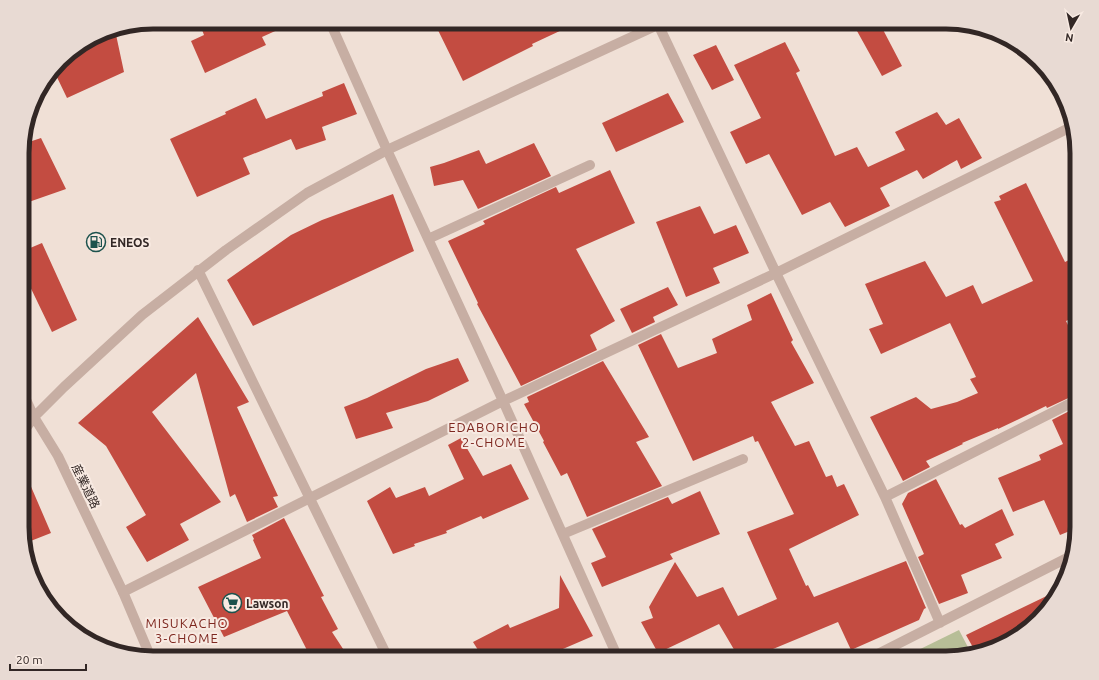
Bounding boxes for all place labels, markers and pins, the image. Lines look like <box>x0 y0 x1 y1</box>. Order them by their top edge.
fuel station icon: ENEOS <box>85 231 107 253</box>
place label: ENEOS <box>110 236 149 249</box>
supermarket icon: Lawson <box>221 592 243 614</box>
place label: Lawson <box>246 597 288 610</box>

